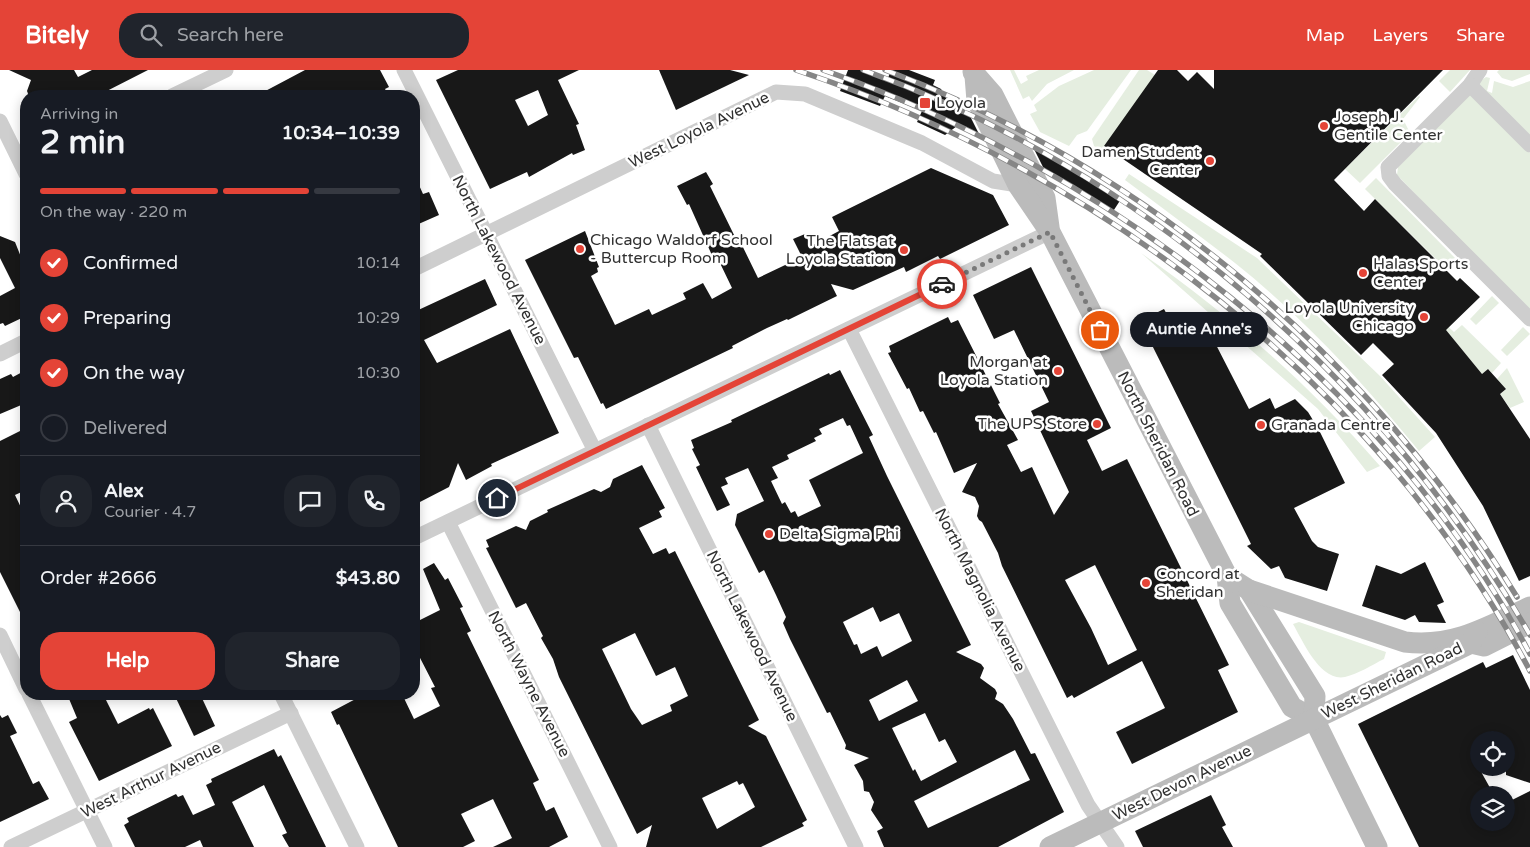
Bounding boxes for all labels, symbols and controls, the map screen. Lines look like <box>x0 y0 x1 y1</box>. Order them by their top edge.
search box <box>119 13 469 58</box>
text: Bitely <box>25 21 89 50</box>
icon: search <box>137 21 165 49</box>
text: Search here <box>177 24 284 46</box>
text: Map <box>1306 24 1345 46</box>
text: Layers <box>1373 24 1428 46</box>
text: Share <box>1456 24 1505 46</box>
street label: West Loyola Avenue <box>625 87 773 173</box>
place label: Loyola <box>936 93 986 113</box>
marker: Loyola <box>918 96 932 110</box>
text: Arriving in <box>40 104 118 124</box>
place label: Joseph J. Gentile Center <box>1334 107 1444 145</box>
marker: Joseph J. Gentile Center <box>1318 120 1330 132</box>
text: 10:34–10:39 <box>281 122 400 144</box>
text: 2 min <box>40 124 125 162</box>
place label: Damen Student Center <box>1081 142 1201 180</box>
marker: Damen Student Center <box>1204 155 1216 167</box>
street label: North Lakewood Avenue <box>447 172 551 348</box>
text: On the way · 220 m <box>40 202 187 222</box>
place label: Chicago Waldorf School - Buttercup Room <box>590 230 773 268</box>
place label: The Flats at Loyola Station <box>786 231 894 269</box>
marker: Chicago Waldorf School - Buttercup Room <box>574 243 586 255</box>
marker: The Flats at Loyola Station <box>898 244 910 256</box>
icon: check <box>40 249 68 277</box>
text: Confirmed <box>83 252 178 274</box>
text: 10:14 <box>356 253 400 273</box>
place label: Halas Sports Center <box>1373 254 1468 292</box>
courier <box>917 259 967 309</box>
marker: Halas Sports Center <box>1357 267 1369 279</box>
icon: car <box>928 270 956 298</box>
place label: Loyola University Chicago <box>1284 298 1414 336</box>
icon: check <box>40 304 68 332</box>
text: Preparing <box>83 307 172 329</box>
text: 10:29 <box>356 308 400 328</box>
pin <box>1079 309 1121 351</box>
marker: Loyola University Chicago <box>1418 311 1430 323</box>
callout: Auntie Anne's <box>1130 312 1268 348</box>
icon: bag <box>1086 316 1114 344</box>
text: Auntie Anne's <box>1146 319 1252 339</box>
place label: Morgan at Loyola Station <box>940 352 1048 390</box>
icon: check <box>40 359 68 387</box>
text: On the way <box>83 362 185 384</box>
text: 10:30 <box>356 363 400 383</box>
marker: Morgan at Loyola Station <box>1052 365 1064 377</box>
street label: North Sheridan Road <box>1113 368 1203 520</box>
place label: The UPS Store <box>977 414 1087 434</box>
place label: Granada Centre <box>1271 415 1391 435</box>
text: Delivered <box>83 417 168 439</box>
marker: The UPS Store <box>1091 418 1103 430</box>
marker: Granada Centre <box>1255 419 1267 431</box>
button: person <box>40 475 92 527</box>
button: chat <box>284 475 336 527</box>
button: phone <box>348 475 400 527</box>
pin <box>476 477 518 519</box>
text: Alex <box>104 480 144 502</box>
icon: home <box>483 484 511 512</box>
text: Courier · 4.7 <box>104 502 196 522</box>
street label: North Magnolia Avenue <box>930 505 1030 675</box>
place label: Delta Sigma Phi <box>779 524 899 544</box>
marker: Delta Sigma Phi <box>763 528 775 540</box>
street label: North Lakewood Avenue <box>702 547 802 725</box>
place label: Concord at Sheridan <box>1156 564 1240 602</box>
text: Order #2666 <box>40 567 157 589</box>
text: $43.80 <box>336 567 400 589</box>
marker: Concord at Sheridan <box>1140 577 1152 589</box>
street label: North Wayne Avenue <box>483 607 575 761</box>
button: Help <box>40 632 215 690</box>
button: Share <box>225 632 400 690</box>
street label: West Sheridan Road <box>1318 638 1466 724</box>
map controls <box>1470 731 1515 831</box>
button: locate <box>1470 731 1515 776</box>
street label: West Arthur Avenue <box>78 737 224 823</box>
street label: West Devon Avenue <box>1109 741 1255 825</box>
button: layers <box>1470 786 1515 831</box>

